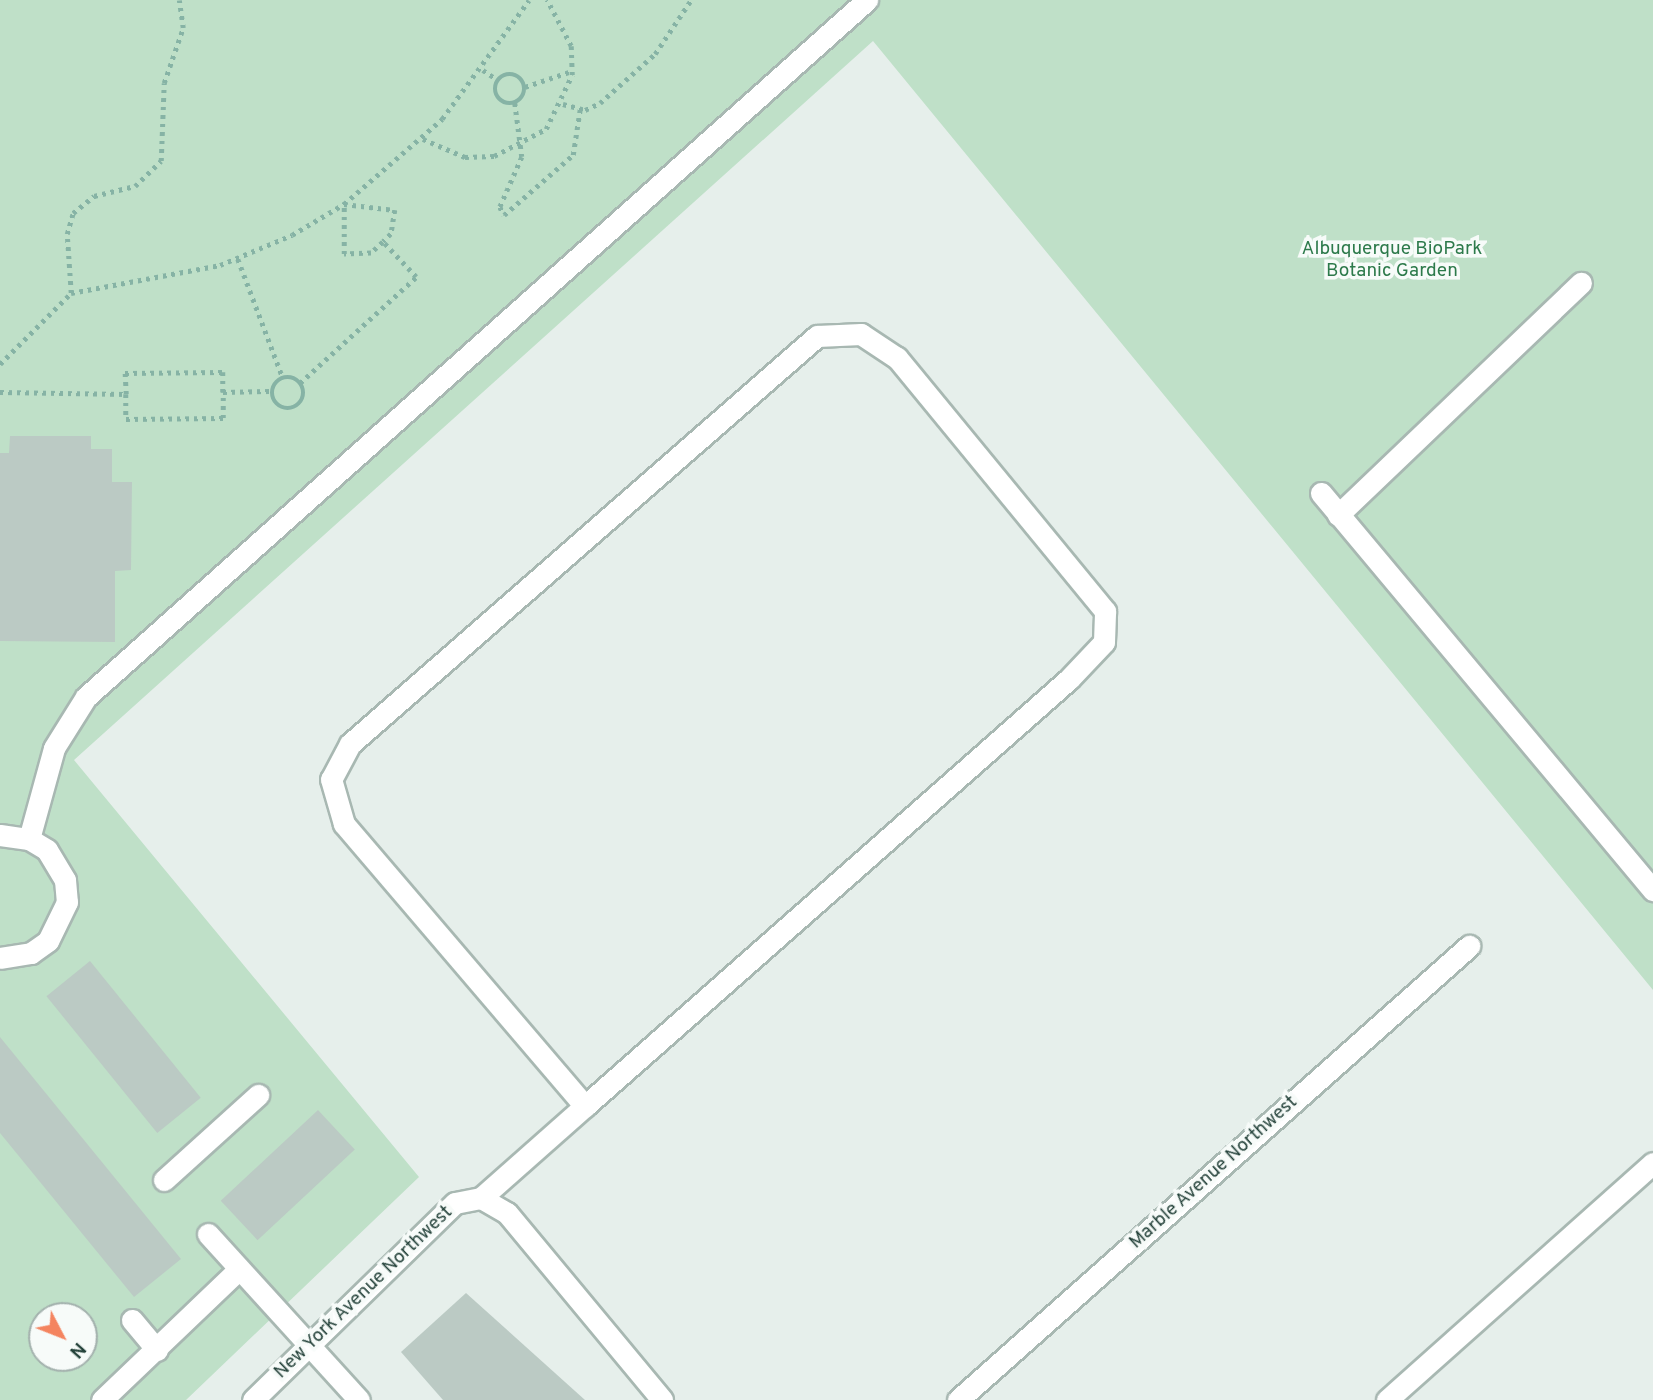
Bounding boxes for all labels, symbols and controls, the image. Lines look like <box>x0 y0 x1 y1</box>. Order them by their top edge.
park label: Albuquerque BioPark Botanic Garden <box>1302 239 1482 283</box>
street label: Marble Avenue Northwest <box>1125 1091 1303 1255</box>
street label: New York Avenue Northwest <box>270 1201 458 1385</box>
north arrow <box>28 1302 98 1372</box>
text: N <box>64 1337 91 1363</box>

